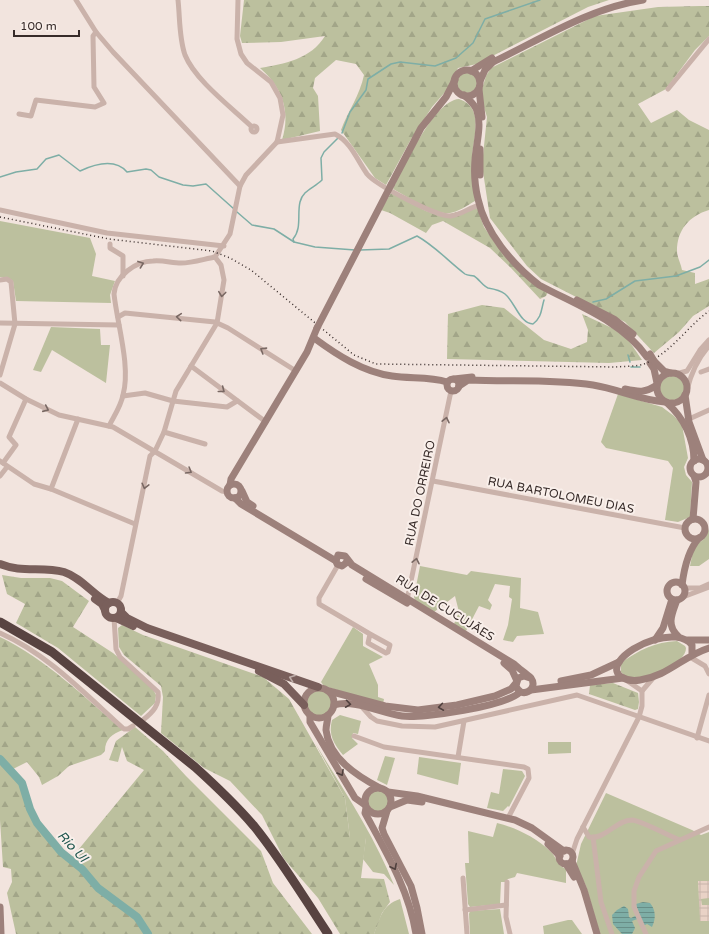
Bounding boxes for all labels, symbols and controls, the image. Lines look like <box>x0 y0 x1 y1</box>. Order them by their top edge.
scale bar <box>14 12 79 38</box>
text: 100 m <box>20 19 57 33</box>
one-way arrow <box>138 261 145 269</box>
one-way arrow <box>218 291 227 297</box>
one-way arrow <box>176 313 182 322</box>
one-way arrow <box>260 348 267 355</box>
one-way arrow <box>218 385 225 392</box>
one-way arrow <box>42 405 49 413</box>
one-way arrow <box>441 417 449 423</box>
street label: RUA DO ORREIRO <box>402 439 438 547</box>
one-way arrow <box>185 467 192 474</box>
street label: RUA BARTOLOMEU DIAS <box>487 474 635 516</box>
one-way arrow <box>141 483 149 490</box>
one-way arrow <box>411 557 419 564</box>
street label: RUA DE CUCUJÃES <box>393 572 497 644</box>
one-way arrow <box>289 674 296 682</box>
one-way arrow <box>345 699 351 708</box>
one-way arrow <box>438 702 444 711</box>
one-way arrow <box>336 769 343 776</box>
water label: Rio Ul <box>54 828 92 867</box>
one-way arrow <box>389 863 396 871</box>

